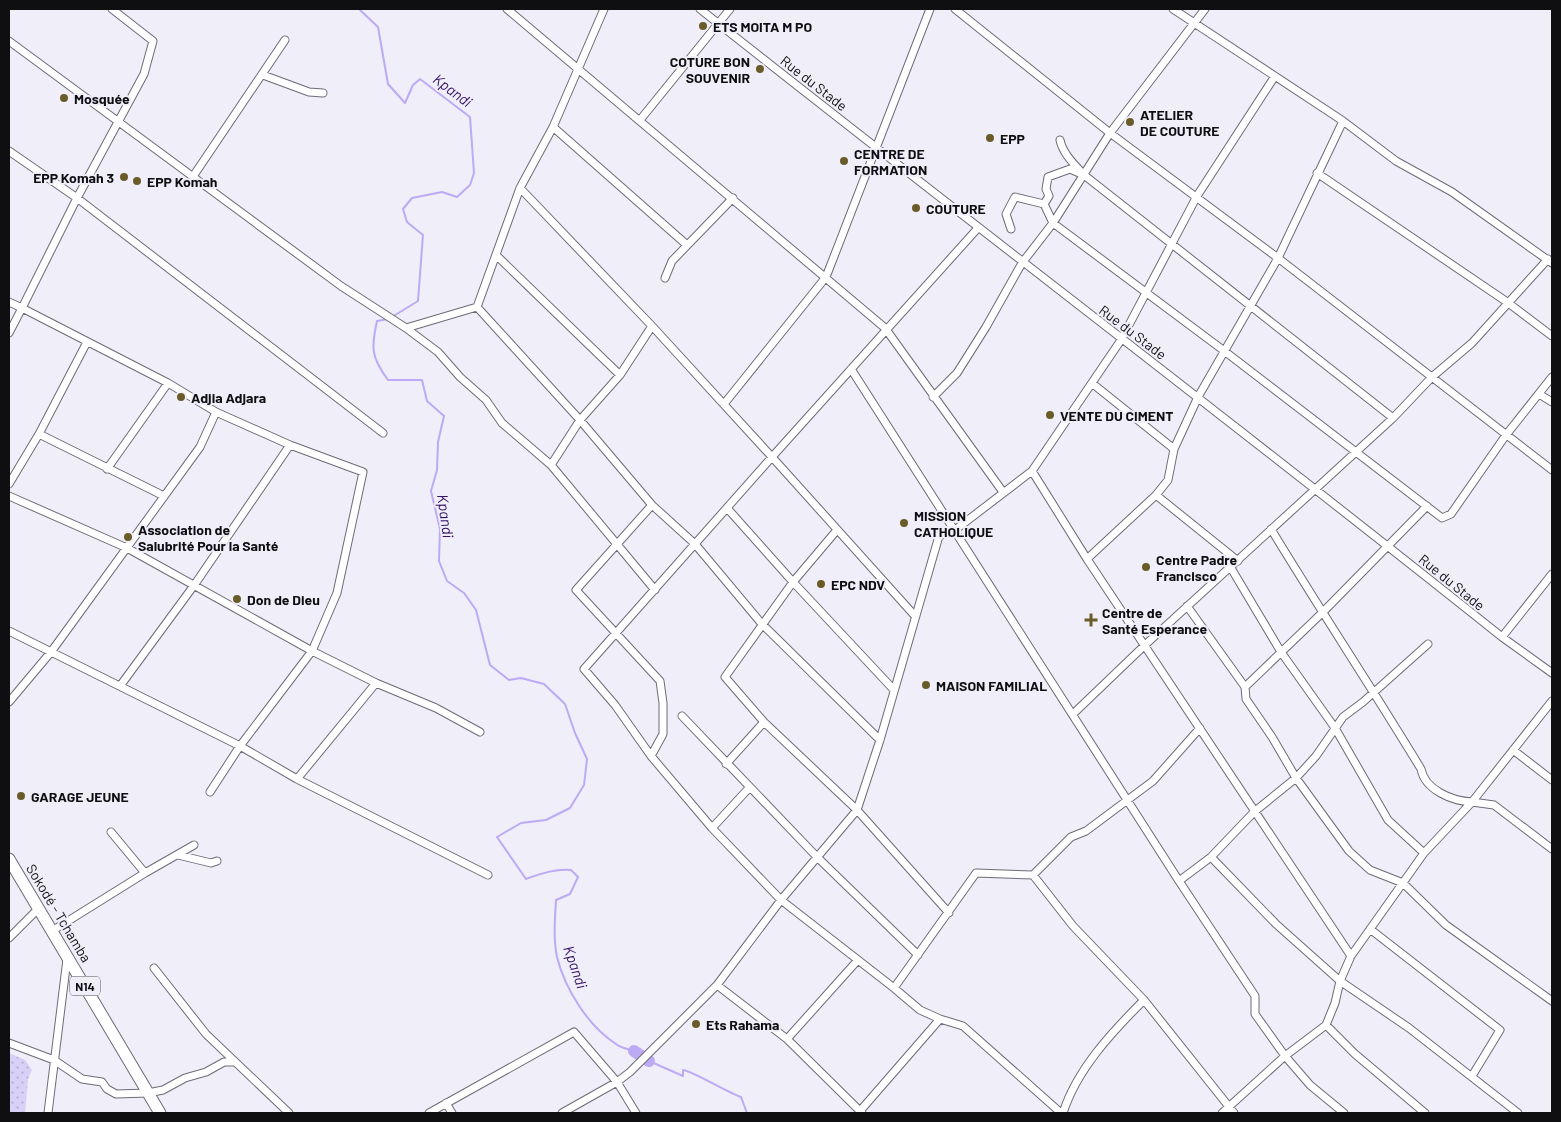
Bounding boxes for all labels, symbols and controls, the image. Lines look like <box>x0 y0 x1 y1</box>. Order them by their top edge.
place label: ETS MOITA M PO <box>713 18 812 35</box>
marker: ETS MOITA M PO <box>697 20 709 32</box>
street label: Rue du Stade <box>777 52 851 114</box>
place label: COTURE BON SOUVENIR <box>670 53 750 86</box>
marker: COTURE BON SOUVENIR <box>754 63 766 75</box>
water label: Kpandi <box>430 69 476 111</box>
place label: Mosquée <box>74 90 130 107</box>
marker: Mosquée <box>58 92 70 104</box>
place label: ATELIER DE COUTURE <box>1140 106 1219 139</box>
marker: ATELIER DE COUTURE <box>1124 116 1136 128</box>
place label: EPP <box>1000 130 1025 147</box>
marker: EPP <box>984 132 996 144</box>
place label: CENTRE DE FORMATION <box>854 145 927 178</box>
marker: CENTRE DE FORMATION <box>838 155 850 167</box>
place label: EPP Komah 3 <box>33 169 114 186</box>
marker: EPP Komah 3 <box>118 171 130 183</box>
place label: EPP Komah <box>147 173 218 190</box>
marker: EPP Komah <box>131 175 143 187</box>
place label: COUTURE <box>926 200 986 217</box>
marker: COUTURE <box>910 202 922 214</box>
street label: Rue du Stade <box>1096 301 1170 363</box>
place label: Adjia Adjara <box>191 389 266 406</box>
marker: Adjia Adjara <box>175 391 187 403</box>
place label: VENTE DU CIMENT <box>1060 407 1173 424</box>
marker: VENTE DU CIMENT <box>1044 409 1056 421</box>
water label: Kpandi <box>434 493 458 539</box>
place label: MISSION CATHOLIQUE <box>914 507 993 540</box>
marker: MISSION CATHOLIQUE <box>898 517 910 529</box>
place label: Association de Salubrité Pour la Santé <box>138 521 279 554</box>
marker: Association de Salubrité Pour la Santé <box>122 531 134 543</box>
street label: Rue du Stade <box>1416 550 1488 614</box>
place label: Centre Padre Francisco <box>1156 551 1237 584</box>
marker: Centre Padre Francisco <box>1140 561 1152 573</box>
place label: EPC NDV <box>831 576 885 593</box>
marker: EPC NDV <box>815 578 827 590</box>
place label: Don de Dieu <box>247 591 320 608</box>
marker: Don de Dieu <box>231 593 243 605</box>
place label: Centre de Santé Esperance <box>1102 604 1207 637</box>
marker: Centre de Santé Esperance <box>1084 613 1098 627</box>
place label: MAISON FAMILIAL <box>936 677 1047 694</box>
marker: MAISON FAMILIAL <box>920 679 932 691</box>
place label: GARAGE JEUNE <box>31 788 129 805</box>
marker: GARAGE JEUNE <box>15 790 27 802</box>
street label: Sokodé - Tchamba <box>23 861 95 965</box>
water label: Kpandi <box>560 943 592 991</box>
road number: N14 <box>70 976 100 996</box>
place label: Ets Rahama <box>706 1016 779 1033</box>
marker: Ets Rahama <box>690 1018 702 1030</box>

